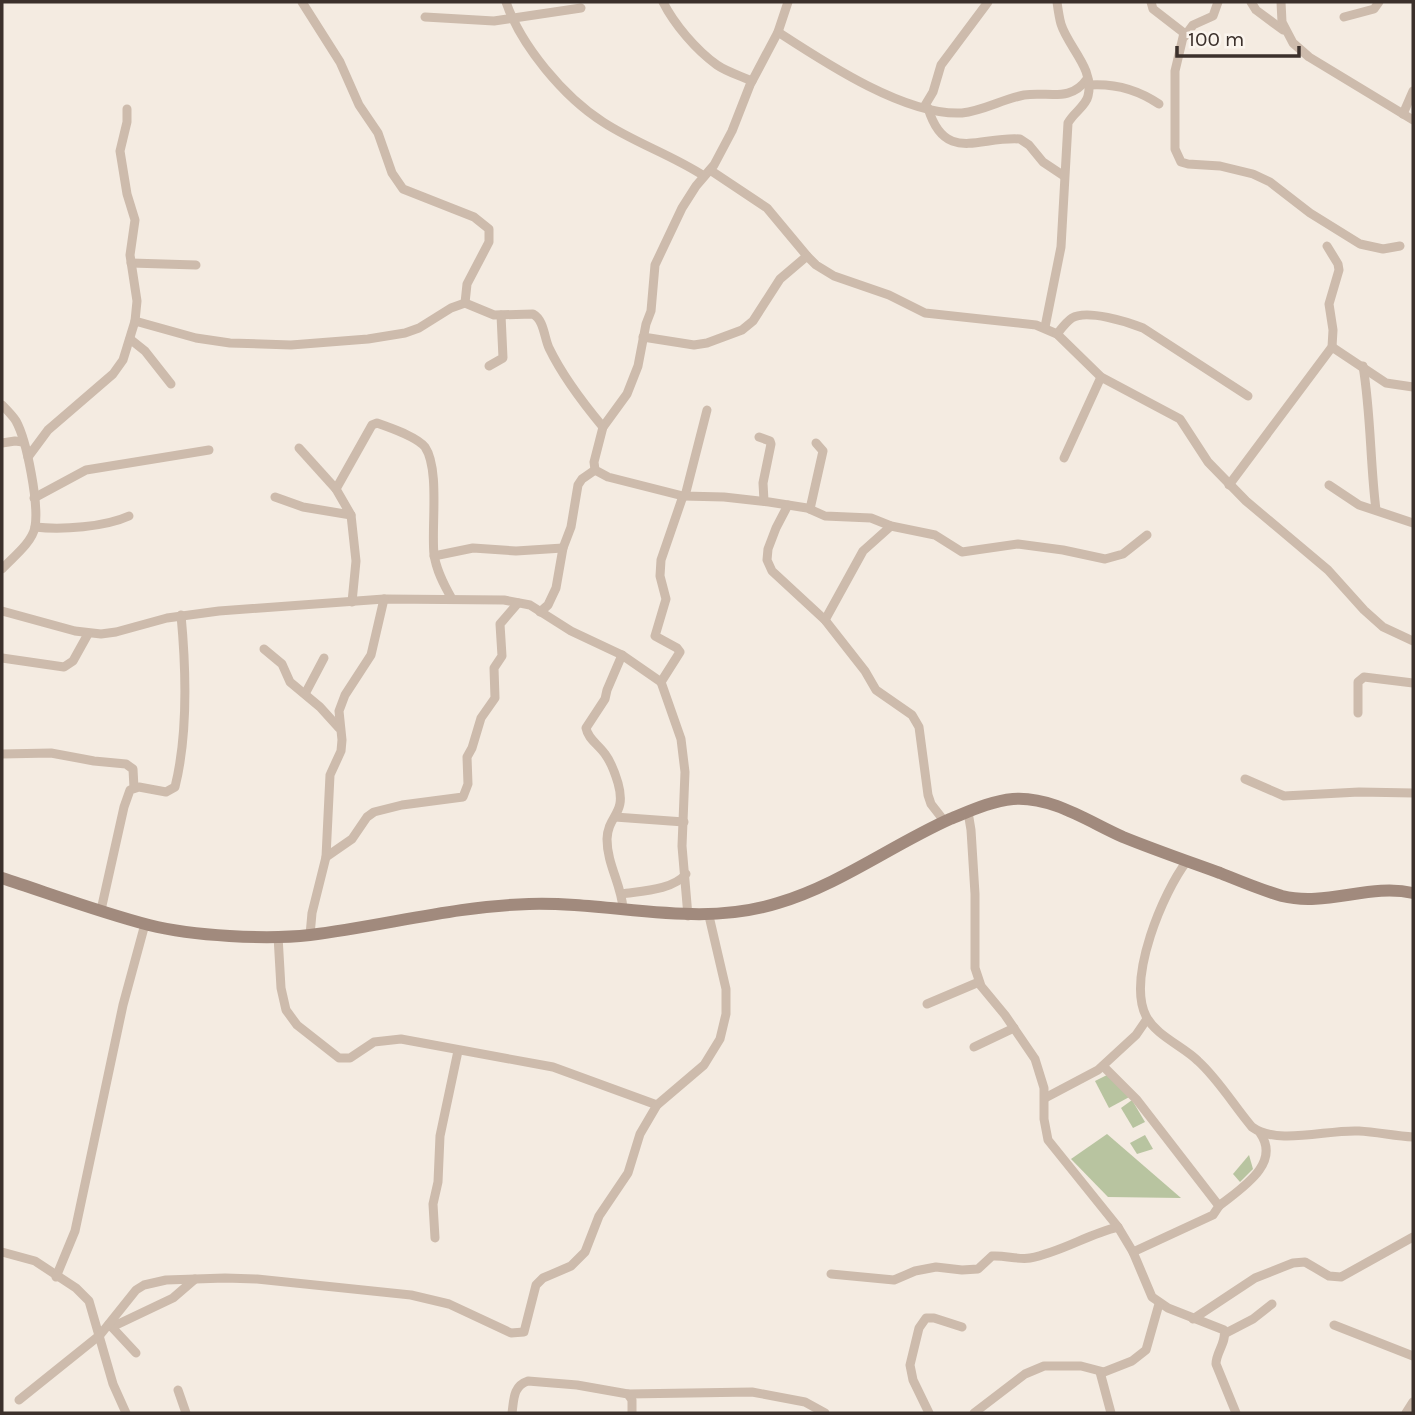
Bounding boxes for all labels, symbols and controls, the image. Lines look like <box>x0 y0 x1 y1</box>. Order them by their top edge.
scale bar <box>1177 14 1300 58</box>
text: 100 m <box>1188 27 1245 51</box>

